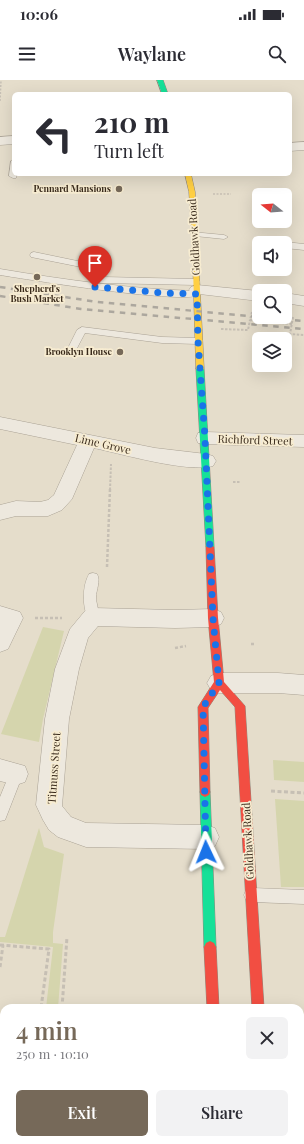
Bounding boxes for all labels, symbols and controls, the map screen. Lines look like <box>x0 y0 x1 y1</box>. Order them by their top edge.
text: 10:06 <box>20 4 58 24</box>
text: Waylane <box>118 42 186 66</box>
icon: menu <box>16 43 38 65</box>
icon: search <box>266 43 288 65</box>
text: 210 m <box>94 103 169 140</box>
icon: left <box>28 108 80 160</box>
text: Turn left <box>94 139 164 163</box>
place label: Pennard Mansions <box>33 182 111 194</box>
marker: Pennard Mansions <box>114 184 124 194</box>
north arrow <box>252 188 292 228</box>
map controls <box>252 188 292 372</box>
street label: Goldhawk Road <box>184 198 203 276</box>
button: sound <box>252 236 292 276</box>
pin <box>78 246 112 287</box>
icon: arrive <box>84 252 106 274</box>
marker: Shepherd's Bush Market <box>32 272 42 282</box>
place label: Shepherd's Bush Market <box>11 282 64 304</box>
button: search <box>252 284 292 324</box>
button: layers <box>252 332 292 372</box>
place label: Brooklyn House <box>45 345 112 357</box>
marker: Brooklyn House <box>115 347 125 357</box>
street label: Lime Grove <box>74 430 133 457</box>
street label: Richford Street <box>217 431 293 448</box>
street label: Titmuss Street <box>44 731 64 805</box>
street label: Goldhawk Road <box>238 802 257 880</box>
position arrow <box>185 831 227 873</box>
text: 4 min <box>16 1014 78 1046</box>
button: close <box>246 1017 288 1059</box>
text: 250 m · 10:10 <box>16 1045 89 1062</box>
button: Exit <box>16 1090 148 1136</box>
button: Share <box>156 1090 288 1136</box>

